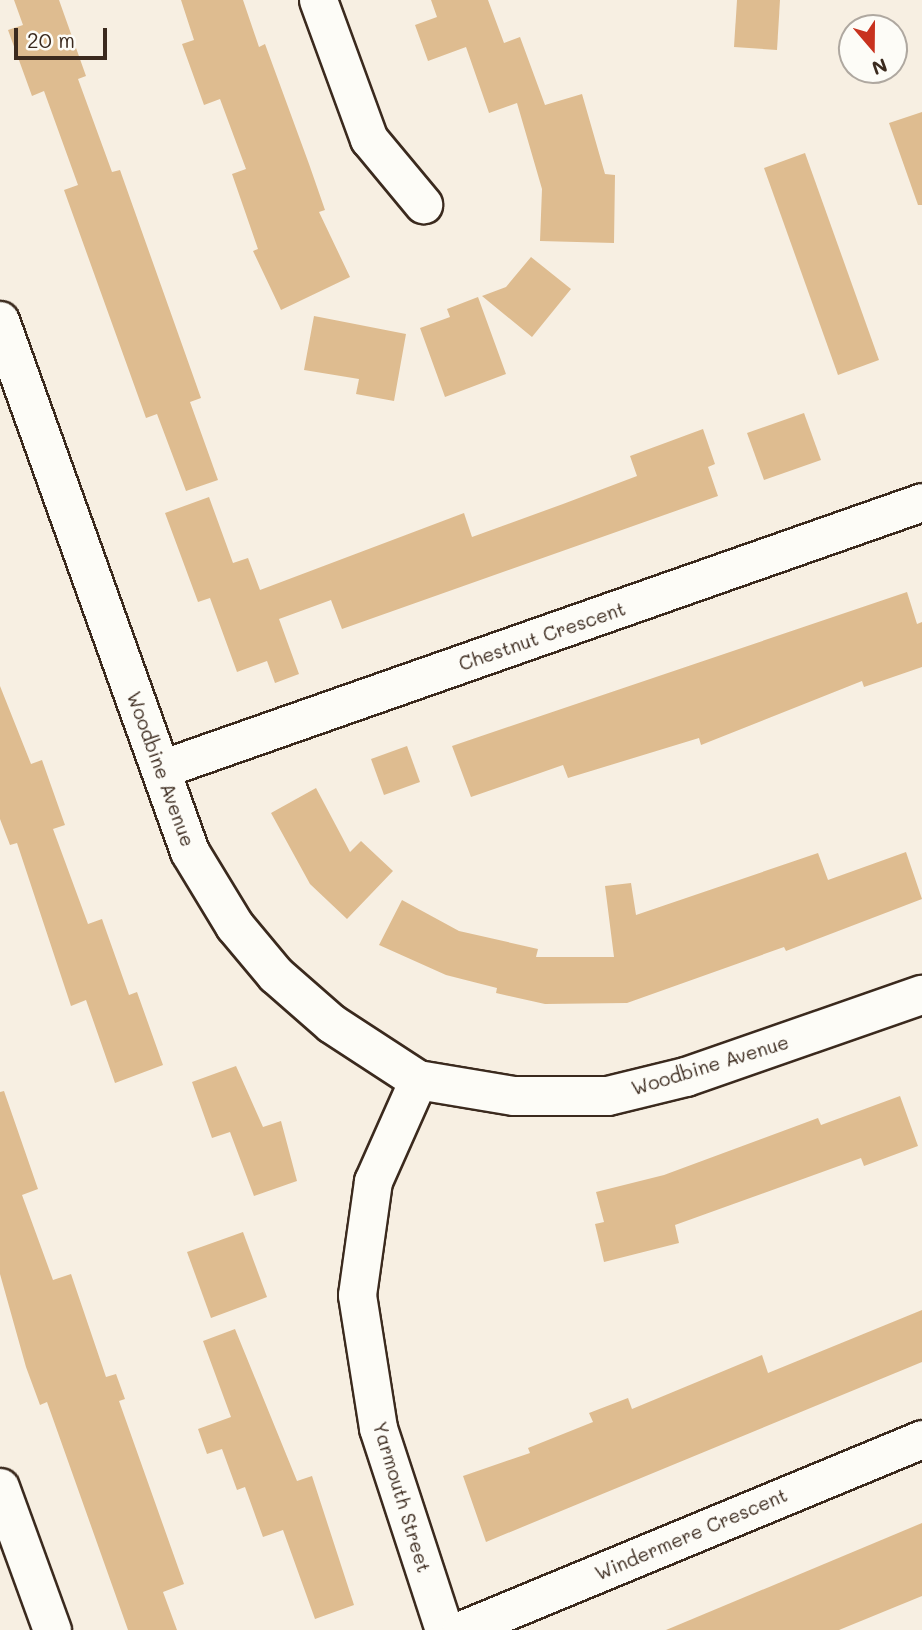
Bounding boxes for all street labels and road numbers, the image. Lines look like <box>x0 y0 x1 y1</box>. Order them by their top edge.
street label: Chestnut Crescent <box>456 597 628 675</box>
street label: Woodbine Avenue <box>122 688 200 850</box>
street label: Woodbine Avenue <box>629 1030 791 1100</box>
street label: Yarmouth Street <box>368 1419 436 1575</box>
street label: Windermere Crescent <box>591 1483 791 1585</box>

